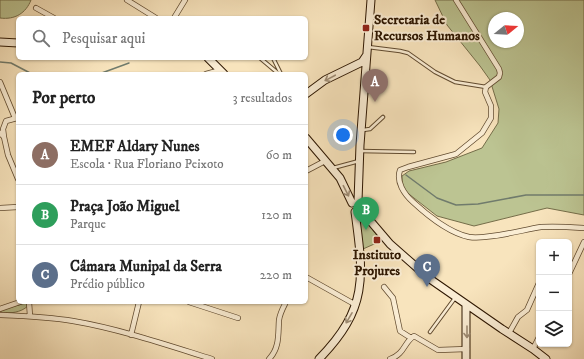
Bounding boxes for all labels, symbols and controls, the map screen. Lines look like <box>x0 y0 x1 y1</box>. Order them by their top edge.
place label: Secretaria de Recursos Humanos <box>374 11 480 45</box>
north arrow <box>488 12 524 48</box>
search box <box>16 16 308 60</box>
marker: Secretaria de Recursos Humanos <box>361 23 371 33</box>
icon: search <box>30 27 52 49</box>
text: Pesquisar aqui <box>62 29 145 48</box>
pin: A <box>362 69 388 102</box>
one-way arrow <box>324 75 336 82</box>
text: Por perto <box>32 87 95 109</box>
text: 3 resultados <box>233 90 292 106</box>
your location <box>333 125 353 145</box>
text: EMEF Aldary Nunes <box>70 137 199 156</box>
text: A <box>41 147 49 163</box>
text: 60 m <box>266 147 292 163</box>
text: Escola · Rua Floriano Peixoto <box>70 156 224 172</box>
one-way arrow <box>343 184 350 196</box>
text: Praça João Miguel <box>70 197 179 216</box>
pin: B <box>353 197 379 230</box>
text: B <box>41 207 49 223</box>
text: 120 m <box>261 207 292 223</box>
text: Parque <box>70 216 106 232</box>
marker: Instituto Projures <box>372 235 382 245</box>
map controls <box>536 239 572 347</box>
button: + <box>536 239 572 275</box>
place label: Instituto Projures <box>353 246 401 280</box>
pin: C <box>414 254 440 287</box>
text: Câmara Munipal da Serra <box>70 257 222 276</box>
text: C <box>41 267 49 283</box>
text: 220 m <box>260 267 292 283</box>
button: − <box>536 275 572 311</box>
text: Prédio público <box>70 276 145 292</box>
button: layers <box>536 311 572 347</box>
one-way arrow <box>345 312 353 323</box>
one-way arrow <box>463 325 471 338</box>

